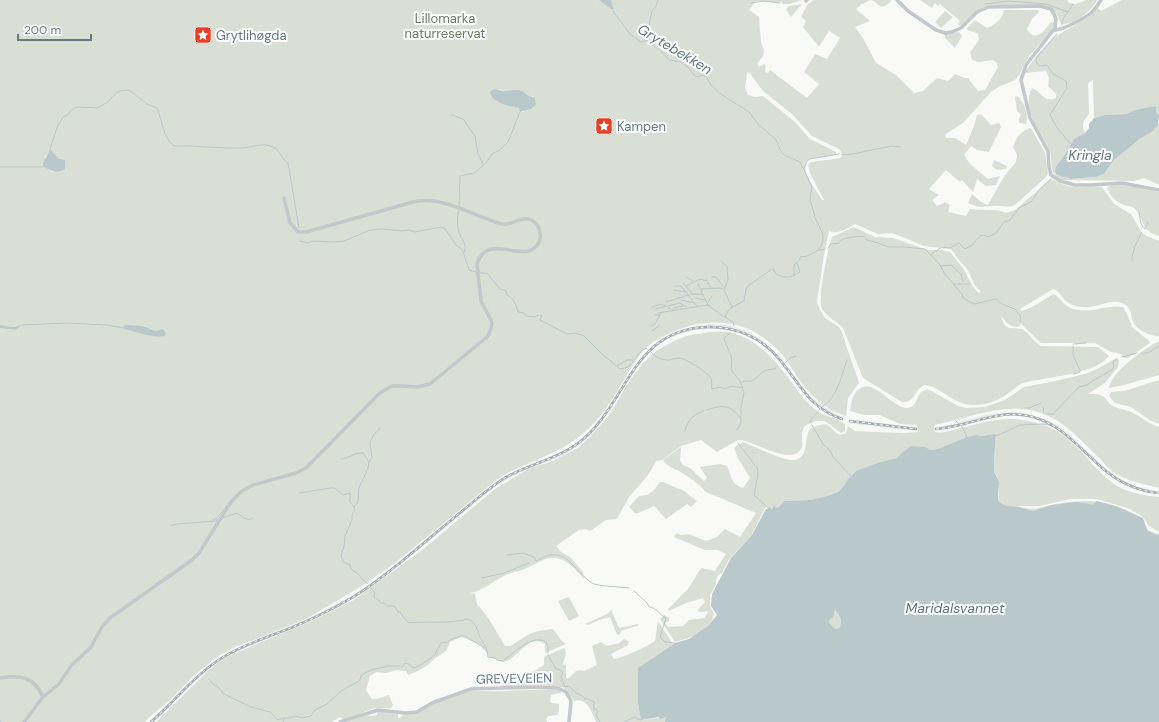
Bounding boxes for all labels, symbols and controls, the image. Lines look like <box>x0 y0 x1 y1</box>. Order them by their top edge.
park label: Lillomarka naturreservat <box>405 10 485 42</box>
scale bar <box>18 16 91 42</box>
water label: Grytebekken <box>635 20 715 78</box>
text: 200 m <box>24 22 61 38</box>
place icon: Grytlihøgda <box>193 25 213 45</box>
place label: Grytlihøgda <box>216 27 286 44</box>
place icon: Kampen <box>594 116 614 136</box>
place label: Kampen <box>617 118 666 135</box>
water label: Kringla <box>1068 146 1112 164</box>
water label: Maridalsvannet <box>906 599 1005 617</box>
street label: GREVEVEIEN <box>476 669 552 688</box>

